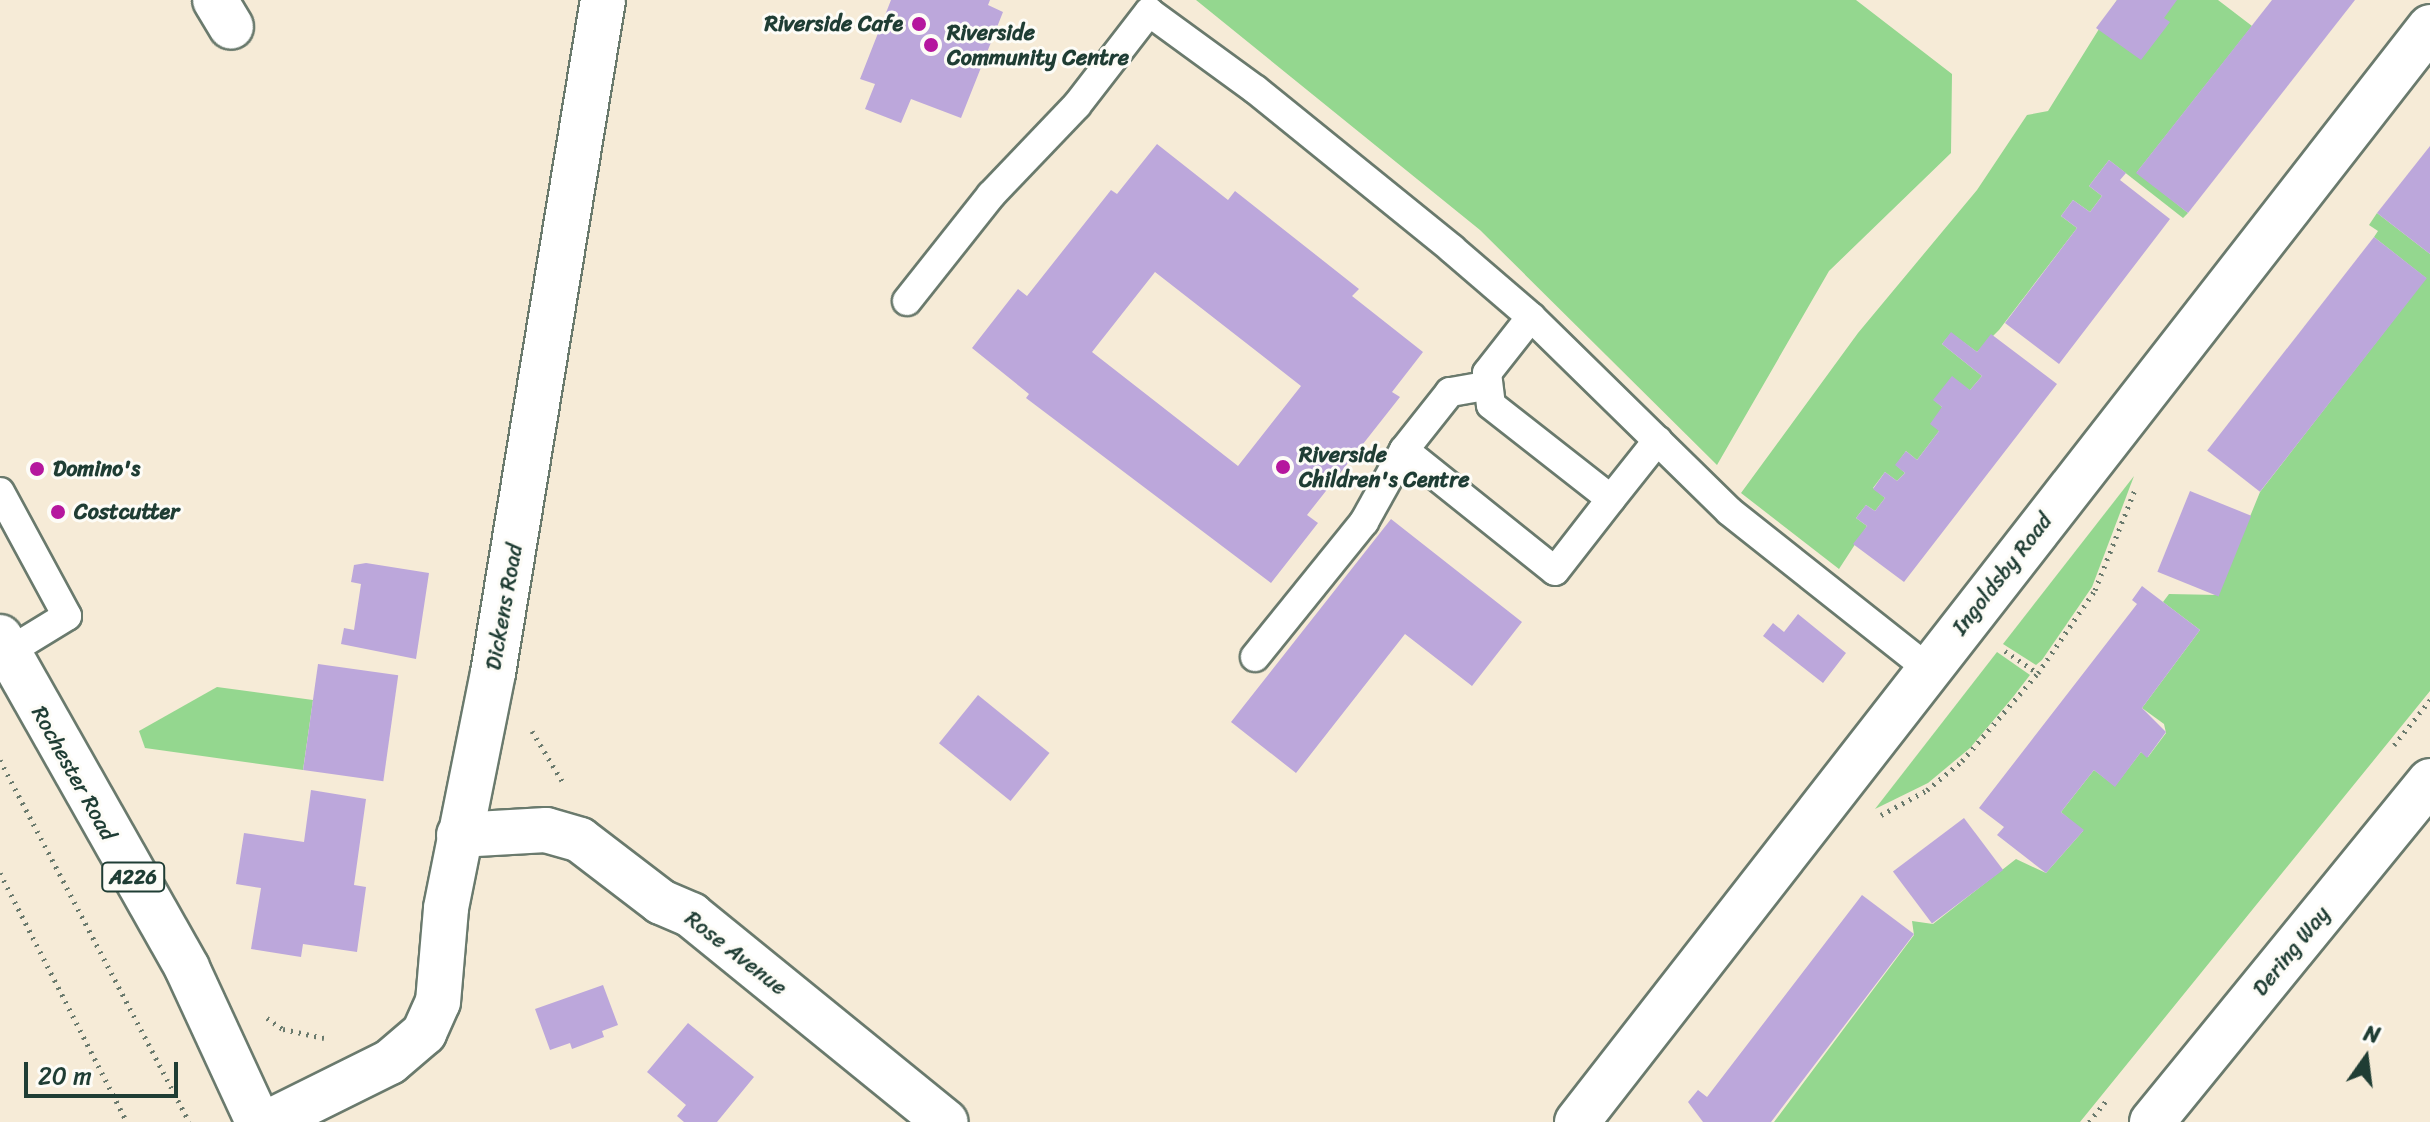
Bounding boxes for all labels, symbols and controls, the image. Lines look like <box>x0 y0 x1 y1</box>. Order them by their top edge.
place label: Riverside Cafe <box>763 11 903 37</box>
marker: Riverside Cafe <box>910 15 928 33</box>
place label: Riverside Community Centre <box>947 19 1129 70</box>
marker: Riverside Community Centre <box>922 36 940 54</box>
place label: Riverside Children's Centre <box>1299 441 1470 492</box>
place label: Domino's <box>53 456 140 482</box>
marker: Riverside Children's Centre <box>1274 458 1292 476</box>
marker: Domino's <box>28 460 46 478</box>
place label: Costcutter <box>74 499 179 525</box>
marker: Costcutter <box>49 503 67 521</box>
street label: Ingoldsby Road <box>1946 508 2058 640</box>
street label: Dickens Road <box>480 542 528 672</box>
street label: Rochester Road <box>26 701 122 845</box>
road number: A226 <box>101 861 165 893</box>
street label: Dering Way <box>2247 901 2335 1001</box>
street label: Rose Avenue <box>680 905 792 1001</box>
text: N <box>2360 1013 2384 1055</box>
north arrow <box>2326 1018 2406 1098</box>
scale bar <box>28 1046 182 1096</box>
text: 20 m <box>38 1055 92 1097</box>

